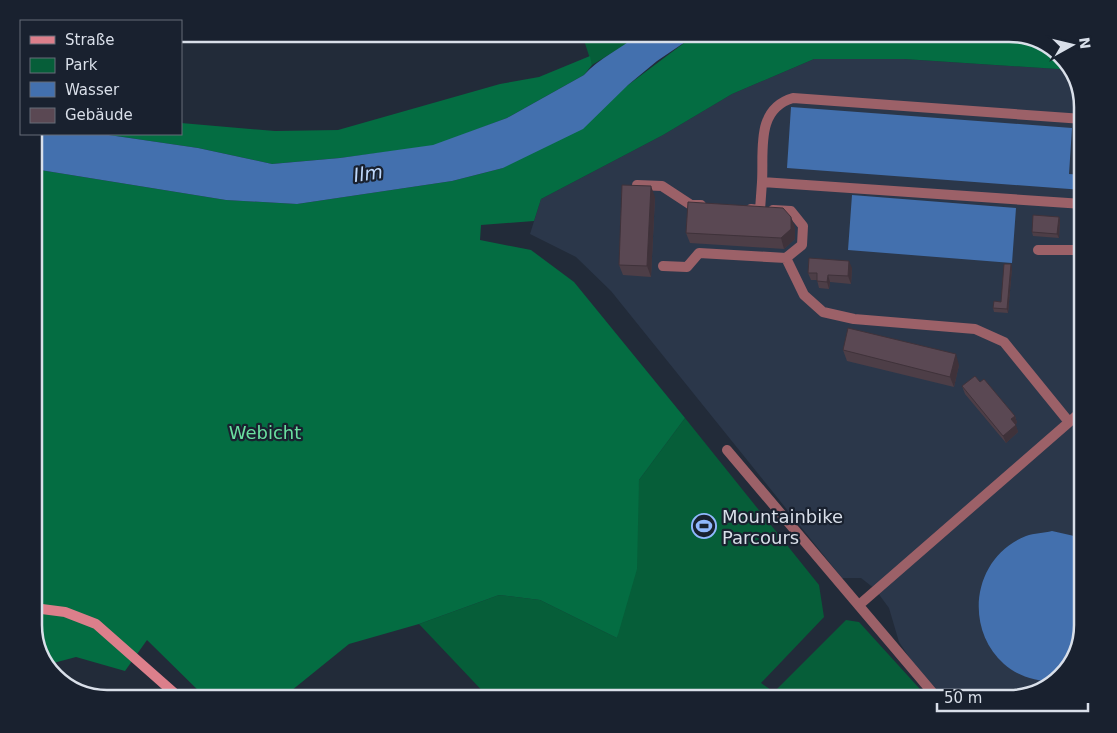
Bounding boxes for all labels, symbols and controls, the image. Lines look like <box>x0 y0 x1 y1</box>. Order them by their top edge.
legend <box>20 20 182 135</box>
north arrow <box>1047 20 1097 70</box>
text: Straße <box>65 31 114 49</box>
text: N <box>1076 36 1094 50</box>
text: Park <box>65 56 98 74</box>
text: Wasser <box>65 81 120 99</box>
text: Gebäude <box>65 106 133 124</box>
water label: Ilm <box>352 160 384 186</box>
park label: Webicht <box>229 422 301 443</box>
place label: Mountainbike Parcours <box>722 506 843 548</box>
sports icon: Mountainbike Parcours <box>691 513 717 539</box>
scale bar <box>937 680 1088 712</box>
text: 50 m <box>944 689 982 707</box>

